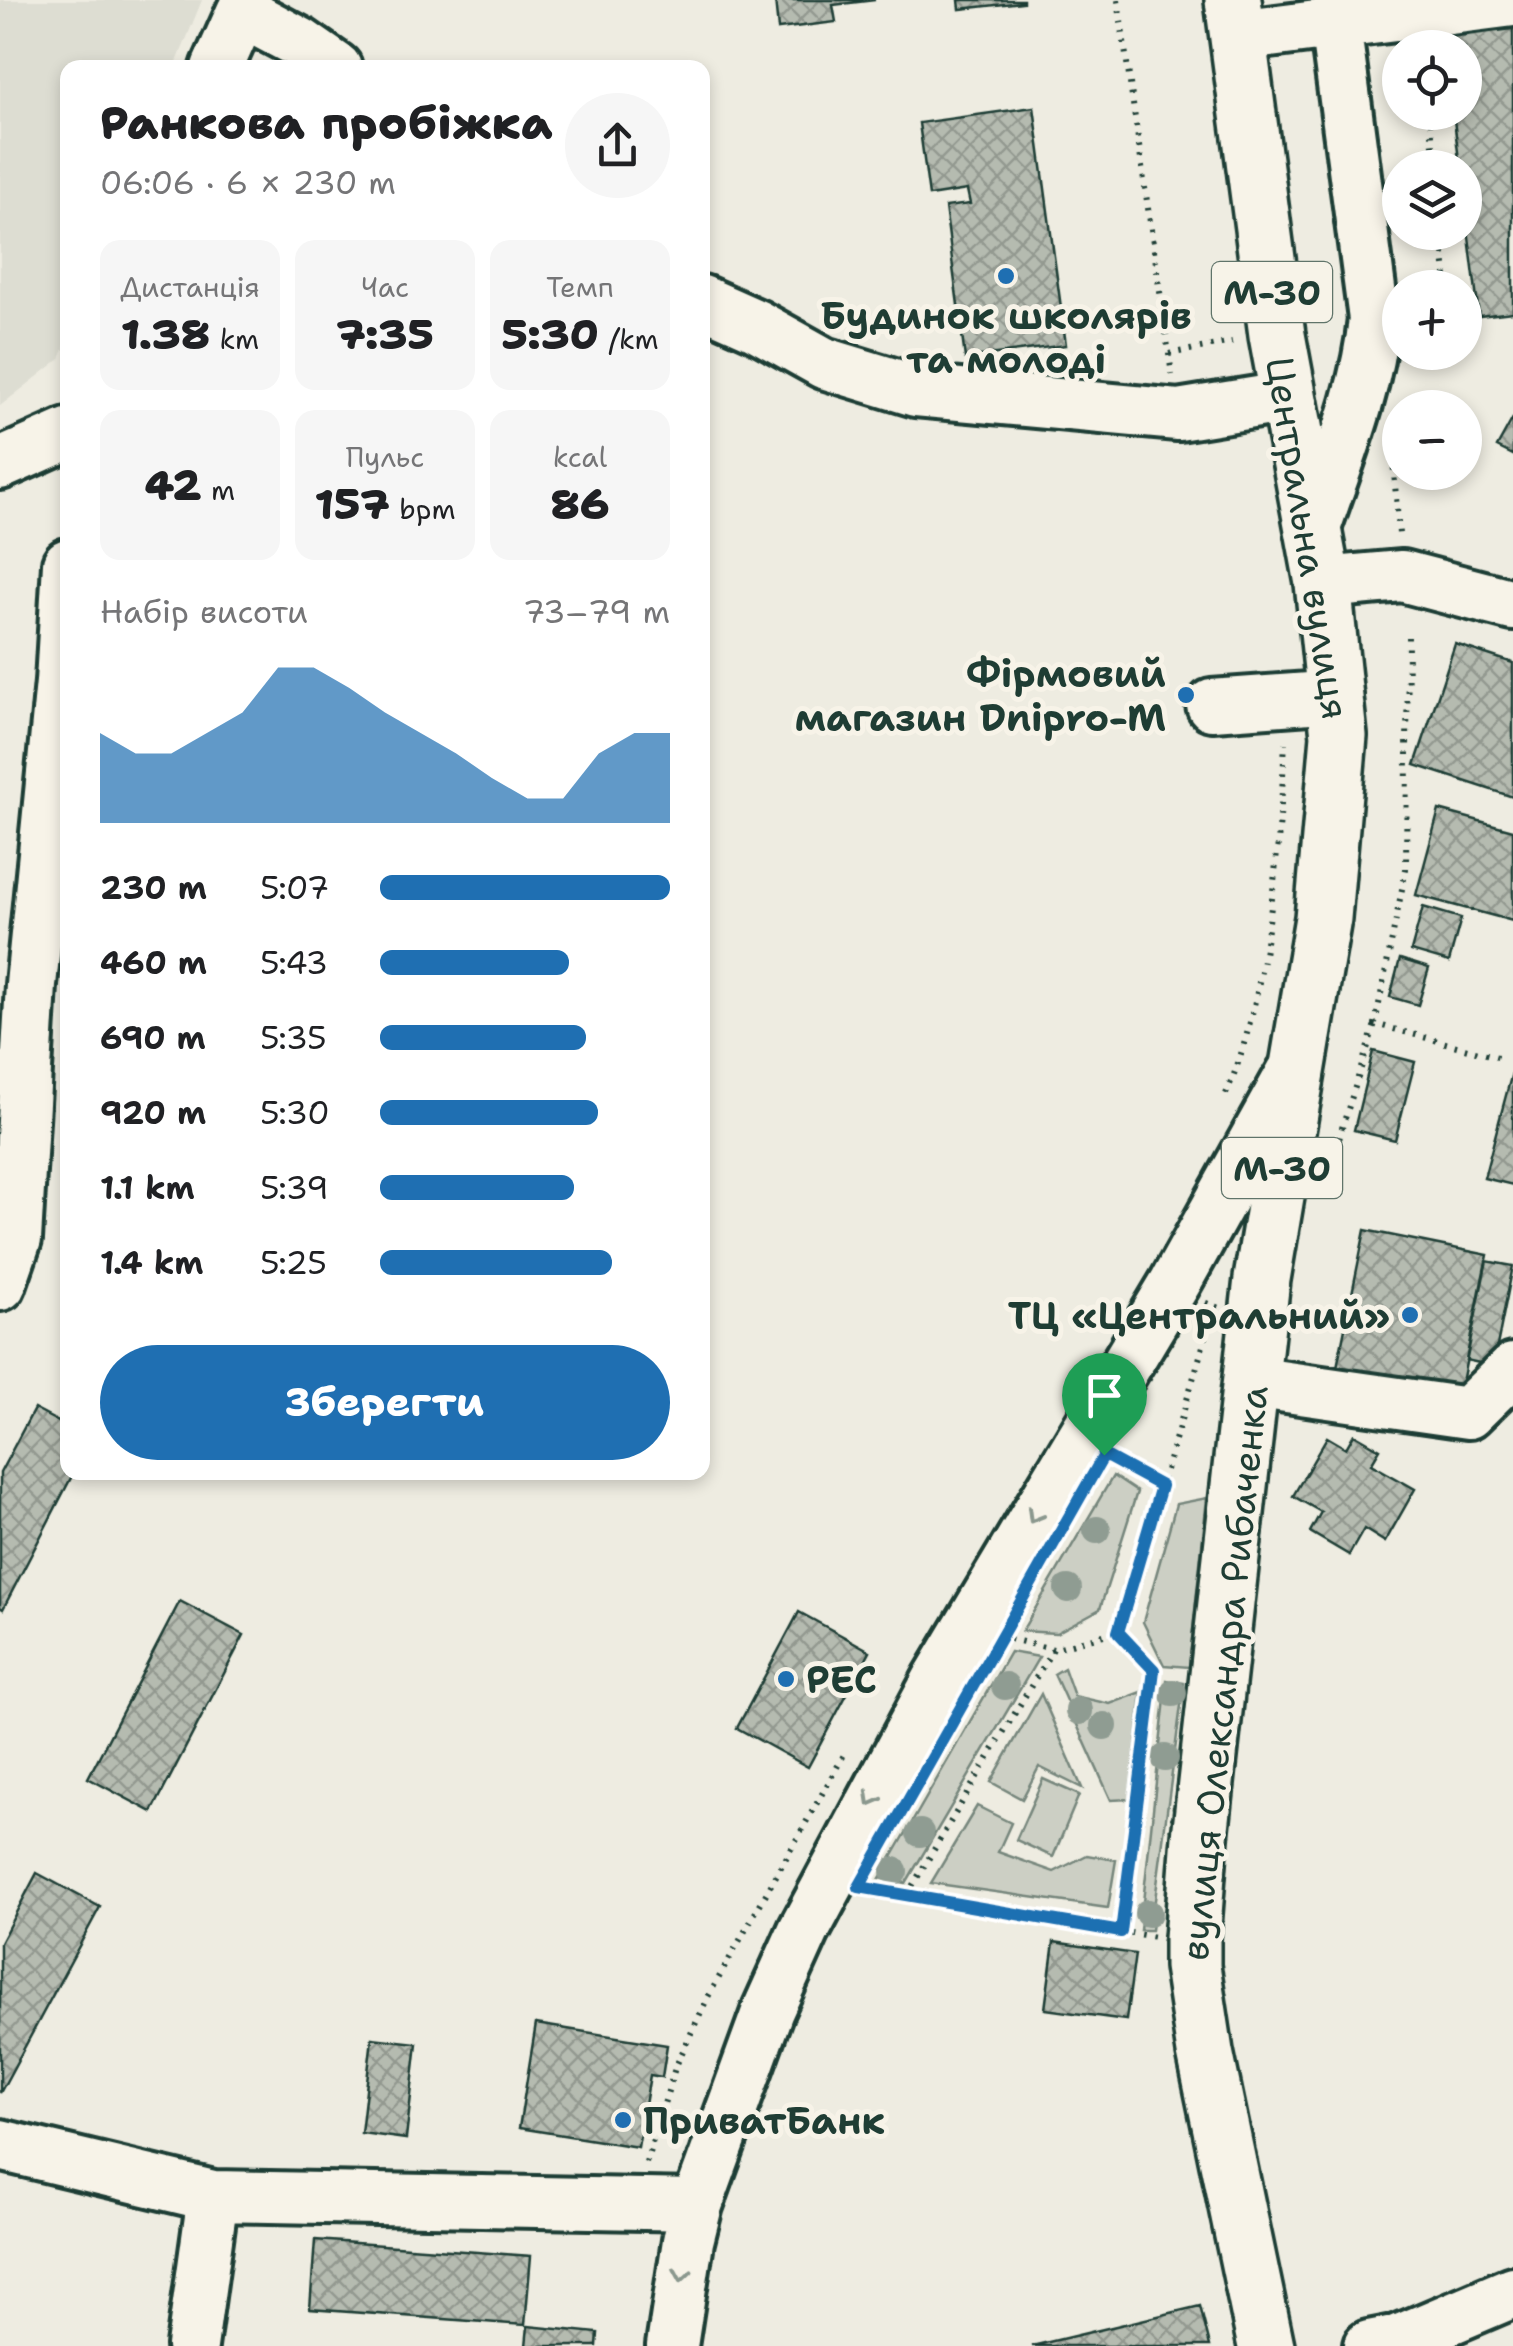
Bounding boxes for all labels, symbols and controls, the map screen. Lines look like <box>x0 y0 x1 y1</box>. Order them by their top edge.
map controls <box>1382 30 1482 490</box>
button: locate <box>1382 30 1482 130</box>
text: Ранкова пробіжка <box>100 93 553 153</box>
button: share <box>565 93 670 198</box>
button: layers <box>1382 150 1482 250</box>
text: 06:06 · 6 × 230 m <box>100 161 396 204</box>
road number: М-30 <box>1212 262 1332 322</box>
marker: Будинок школярів та молоді <box>995 265 1017 287</box>
text: Дистанція <box>120 268 260 306</box>
text: Час <box>361 268 409 306</box>
text: Темп <box>546 268 614 306</box>
button: + <box>1382 270 1482 370</box>
place label: Будинок школярів та молоді <box>820 290 1192 385</box>
text: 1.38 <box>121 306 210 362</box>
text: 7:35 <box>336 306 434 362</box>
text: 5:30 <box>501 306 599 362</box>
text: km <box>210 320 259 358</box>
text: /km <box>599 320 659 358</box>
street label: Центральна вулиця <box>1254 353 1362 723</box>
button: − <box>1382 390 1482 490</box>
text: Пульс <box>346 438 424 476</box>
text: kcal <box>553 438 607 476</box>
text: 42 <box>145 457 202 513</box>
text: m <box>202 471 235 509</box>
text: 157 <box>314 476 390 532</box>
text: 86 <box>550 476 610 532</box>
text: bpm <box>390 490 456 528</box>
text: Набір висоти <box>100 590 308 633</box>
text: 73–79 m <box>523 590 670 633</box>
place label: Фірмовий магазин Dnipro-M <box>794 648 1166 743</box>
marker: Фірмовий магазин Dnipro-M <box>1175 684 1197 706</box>
text: 230 m <box>100 866 207 909</box>
text: 5:07 <box>260 866 329 909</box>
text: 460 m <box>100 941 207 984</box>
text: 5:43 <box>260 941 328 984</box>
text: 690 m <box>100 1016 206 1059</box>
text: 5:35 <box>260 1016 327 1059</box>
text: 920 m <box>100 1091 206 1134</box>
text: 5:30 <box>260 1091 330 1134</box>
road number: М-30 <box>1222 1138 1342 1198</box>
text: 1.1 km <box>100 1166 195 1209</box>
text: 5:39 <box>260 1166 329 1209</box>
text: 1.4 km <box>100 1241 203 1284</box>
text: 5:25 <box>260 1241 327 1284</box>
place label: ТЦ «Центральний» <box>1008 1290 1390 1341</box>
marker: ТЦ «Центральний» <box>1399 1304 1421 1326</box>
button: Зберегти <box>100 1345 670 1460</box>
pin <box>1062 1353 1147 1456</box>
icon: arrive <box>1077 1368 1132 1423</box>
street label: вулиця Олександра Рибаченка <box>1168 1383 1280 1963</box>
one-way arrow <box>1026 1505 1046 1523</box>
place label: РЕС <box>806 1654 877 1705</box>
marker: РЕС <box>775 1668 797 1690</box>
one-way arrow <box>865 1788 885 1806</box>
place label: ПриватБанк <box>643 2095 885 2146</box>
marker: ПриватБанк <box>612 2109 634 2131</box>
one-way arrow <box>672 2267 693 2283</box>

